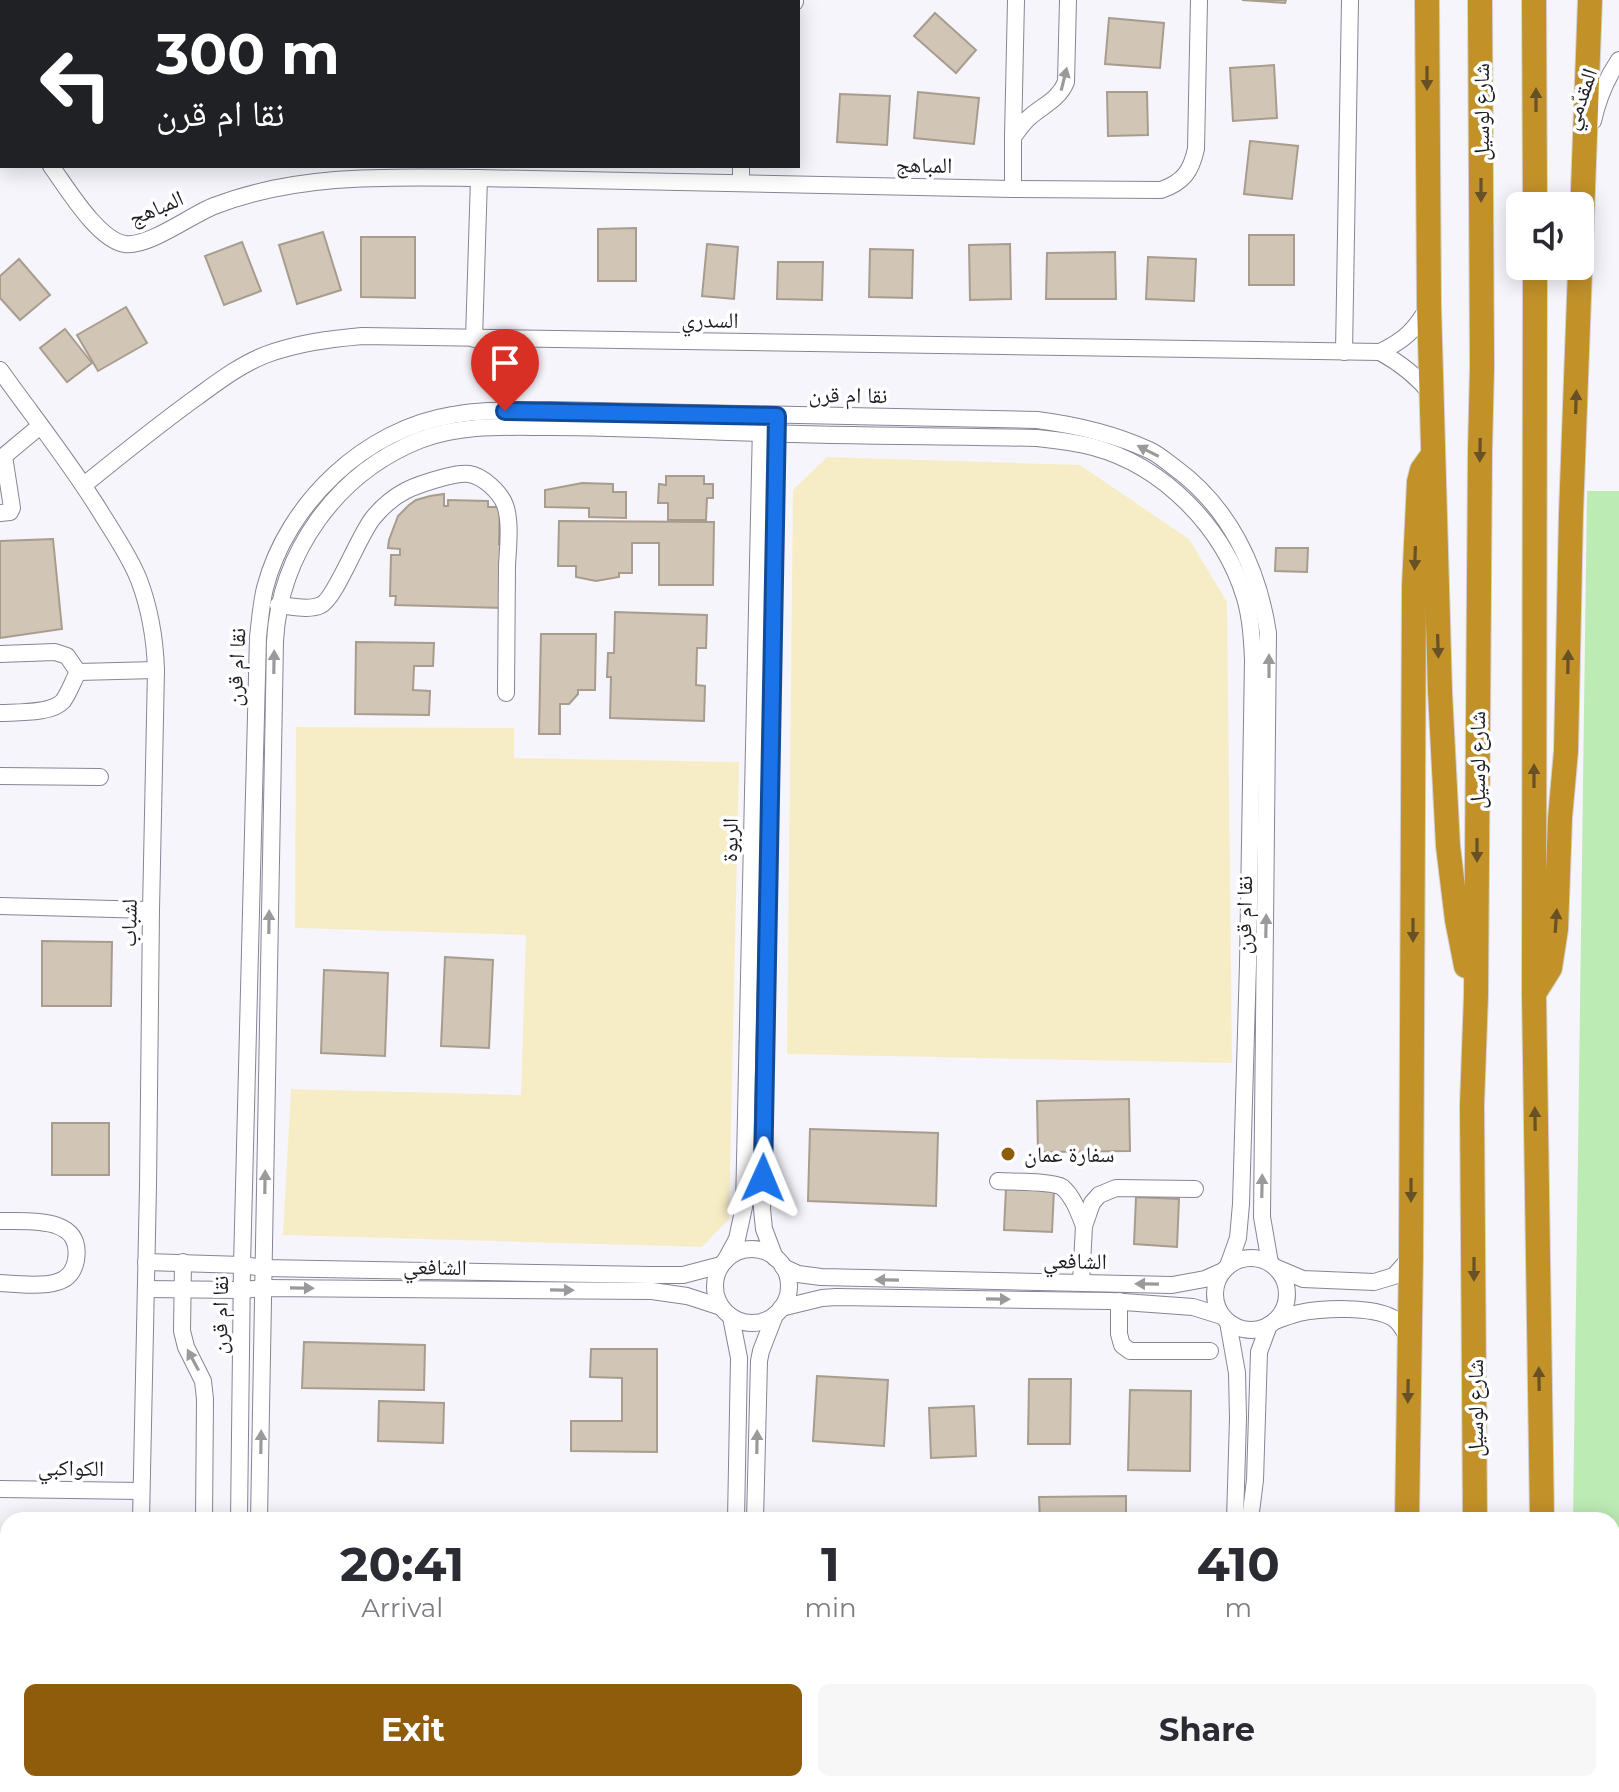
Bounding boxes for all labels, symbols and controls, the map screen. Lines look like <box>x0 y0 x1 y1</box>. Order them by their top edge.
text: 300 m <box>156 20 340 88</box>
icon: left <box>24 32 128 136</box>
street label: شارع لوسيل <box>1468 63 1495 161</box>
street label: المقدّمي <box>1557 65 1606 134</box>
one-way arrow <box>1058 66 1071 91</box>
one-way arrow <box>1421 66 1433 91</box>
one-way arrow <box>1530 87 1542 112</box>
text: نقا ام قرن <box>156 91 285 135</box>
street label: المباهج <box>895 151 953 179</box>
one-way arrow <box>1475 178 1487 203</box>
street label: المباهج <box>125 184 187 232</box>
map controls <box>1506 192 1594 280</box>
button: sound <box>1506 192 1594 280</box>
street label: السدري <box>681 306 739 338</box>
pin <box>471 329 539 411</box>
icon: arrive <box>483 341 527 385</box>
street label: نقا ام قرن <box>808 381 888 410</box>
one-way arrow <box>1569 389 1582 414</box>
one-way arrow <box>1474 438 1486 463</box>
one-way arrow <box>1137 444 1160 458</box>
one-way arrow <box>1409 546 1422 571</box>
street label: نقا ام قرن <box>220 627 253 707</box>
one-way arrow <box>1432 634 1445 659</box>
one-way arrow <box>268 649 281 674</box>
one-way arrow <box>1562 649 1574 674</box>
one-way arrow <box>1263 653 1275 678</box>
street label: شارع لوسيل <box>1464 711 1491 809</box>
one-way arrow <box>1528 763 1540 788</box>
street label: الربوة <box>716 818 744 862</box>
one-way arrow <box>1471 838 1483 863</box>
street label: نقا ام قرن <box>1230 875 1259 955</box>
street label: لشباب <box>115 899 143 947</box>
one-way arrow <box>1550 908 1563 933</box>
one-way arrow <box>263 909 275 934</box>
one-way arrow <box>1259 913 1272 938</box>
one-way arrow <box>1407 918 1419 943</box>
one-way arrow <box>1529 1106 1542 1131</box>
position arrow <box>721 1136 805 1220</box>
place label: سفارة عمان <box>1024 1141 1114 1168</box>
marker: سفارة عمان <box>999 1145 1017 1163</box>
one-way arrow <box>259 1169 271 1194</box>
one-way arrow <box>1256 1173 1268 1198</box>
one-way arrow <box>1405 1178 1417 1203</box>
street label: الشافعي <box>1043 1247 1107 1279</box>
street label: الشافعي <box>403 1253 467 1285</box>
one-way arrow <box>1467 1257 1480 1282</box>
one-way arrow <box>874 1273 899 1286</box>
street label: نقا ام قرن <box>206 1275 235 1355</box>
one-way arrow <box>1134 1278 1159 1290</box>
one-way arrow <box>290 1282 315 1294</box>
one-way arrow <box>550 1284 575 1297</box>
one-way arrow <box>986 1293 1011 1305</box>
one-way arrow <box>187 1349 200 1372</box>
street label: شارع لوسيل <box>1462 1359 1489 1457</box>
one-way arrow <box>1533 1366 1545 1391</box>
one-way arrow <box>1402 1379 1414 1404</box>
one-way arrow <box>254 1429 267 1454</box>
one-way arrow <box>751 1429 763 1454</box>
street label: الكواكبي <box>38 1454 104 1486</box>
text: 20:41 <box>340 1535 464 1593</box>
text: 1 <box>821 1535 840 1593</box>
text: 410 <box>1197 1535 1280 1593</box>
text: Arrival <box>361 1592 443 1624</box>
text: min <box>804 1592 857 1624</box>
text: m <box>1224 1592 1252 1624</box>
button: Exit <box>24 1684 802 1776</box>
button: Share <box>818 1684 1596 1776</box>

